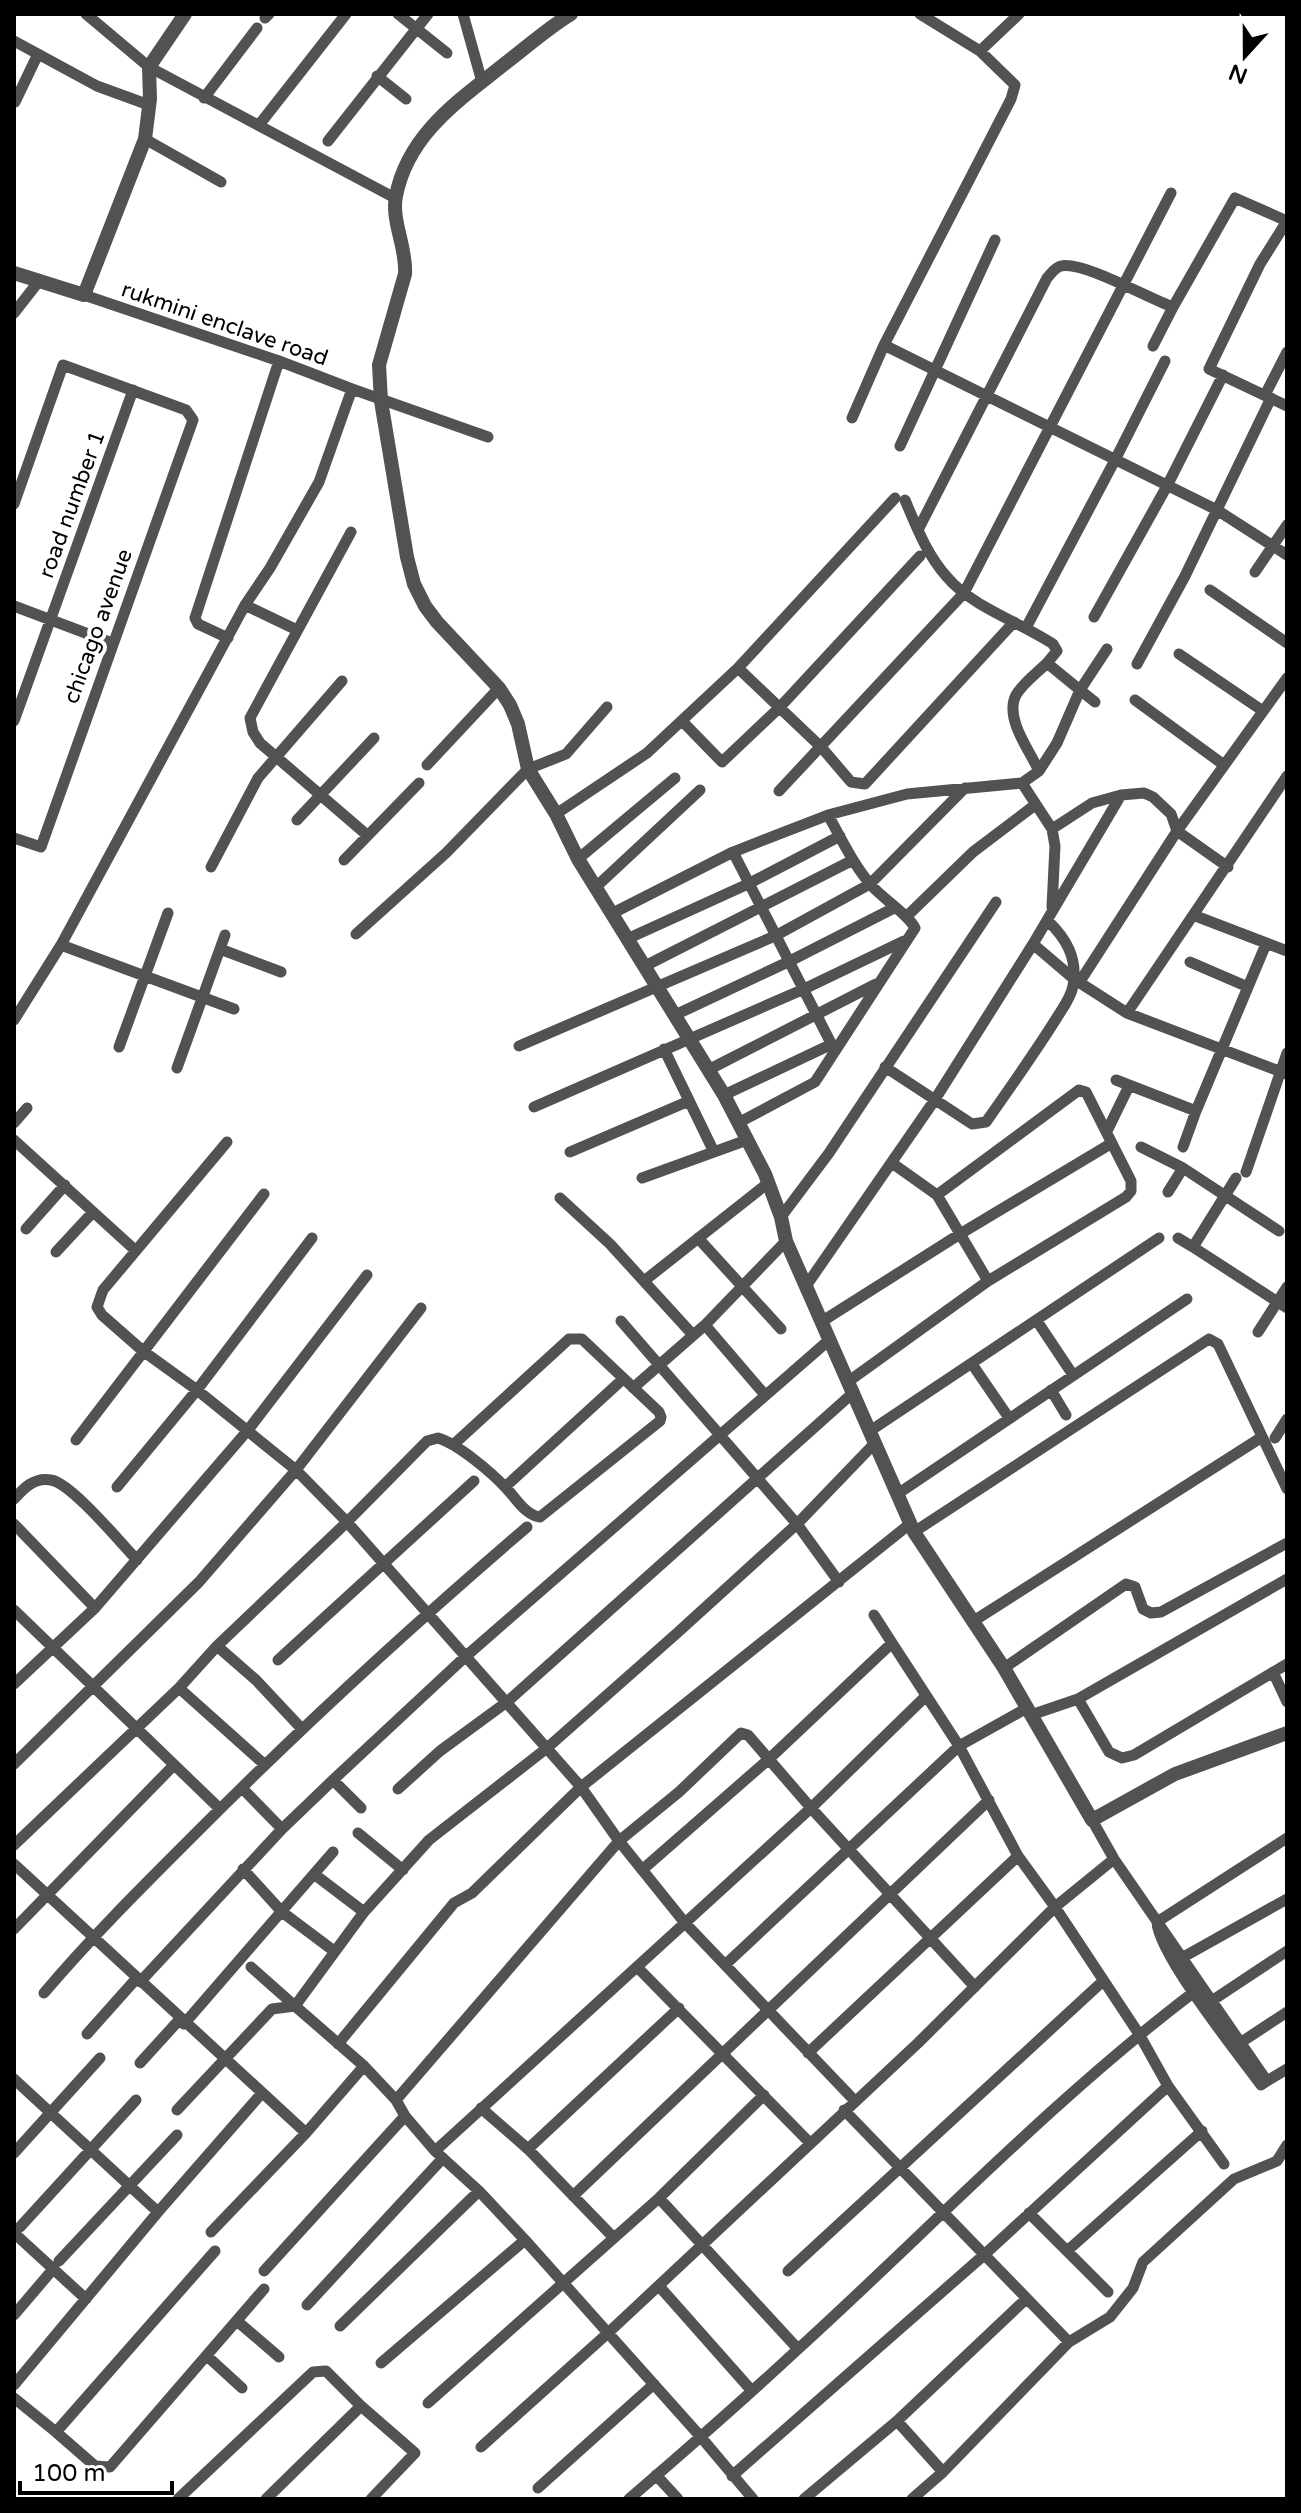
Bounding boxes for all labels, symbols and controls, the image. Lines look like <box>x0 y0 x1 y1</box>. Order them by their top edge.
north arrow <box>1205 16 1285 96</box>
text: N <box>1225 58 1251 89</box>
street label: rukmini enclave road <box>118 276 331 372</box>
street label: road number 1 <box>33 427 111 581</box>
street label: chicago avenue <box>58 545 138 707</box>
scale bar <box>20 2445 172 2495</box>
text: 100 m <box>32 2459 106 2488</box>

